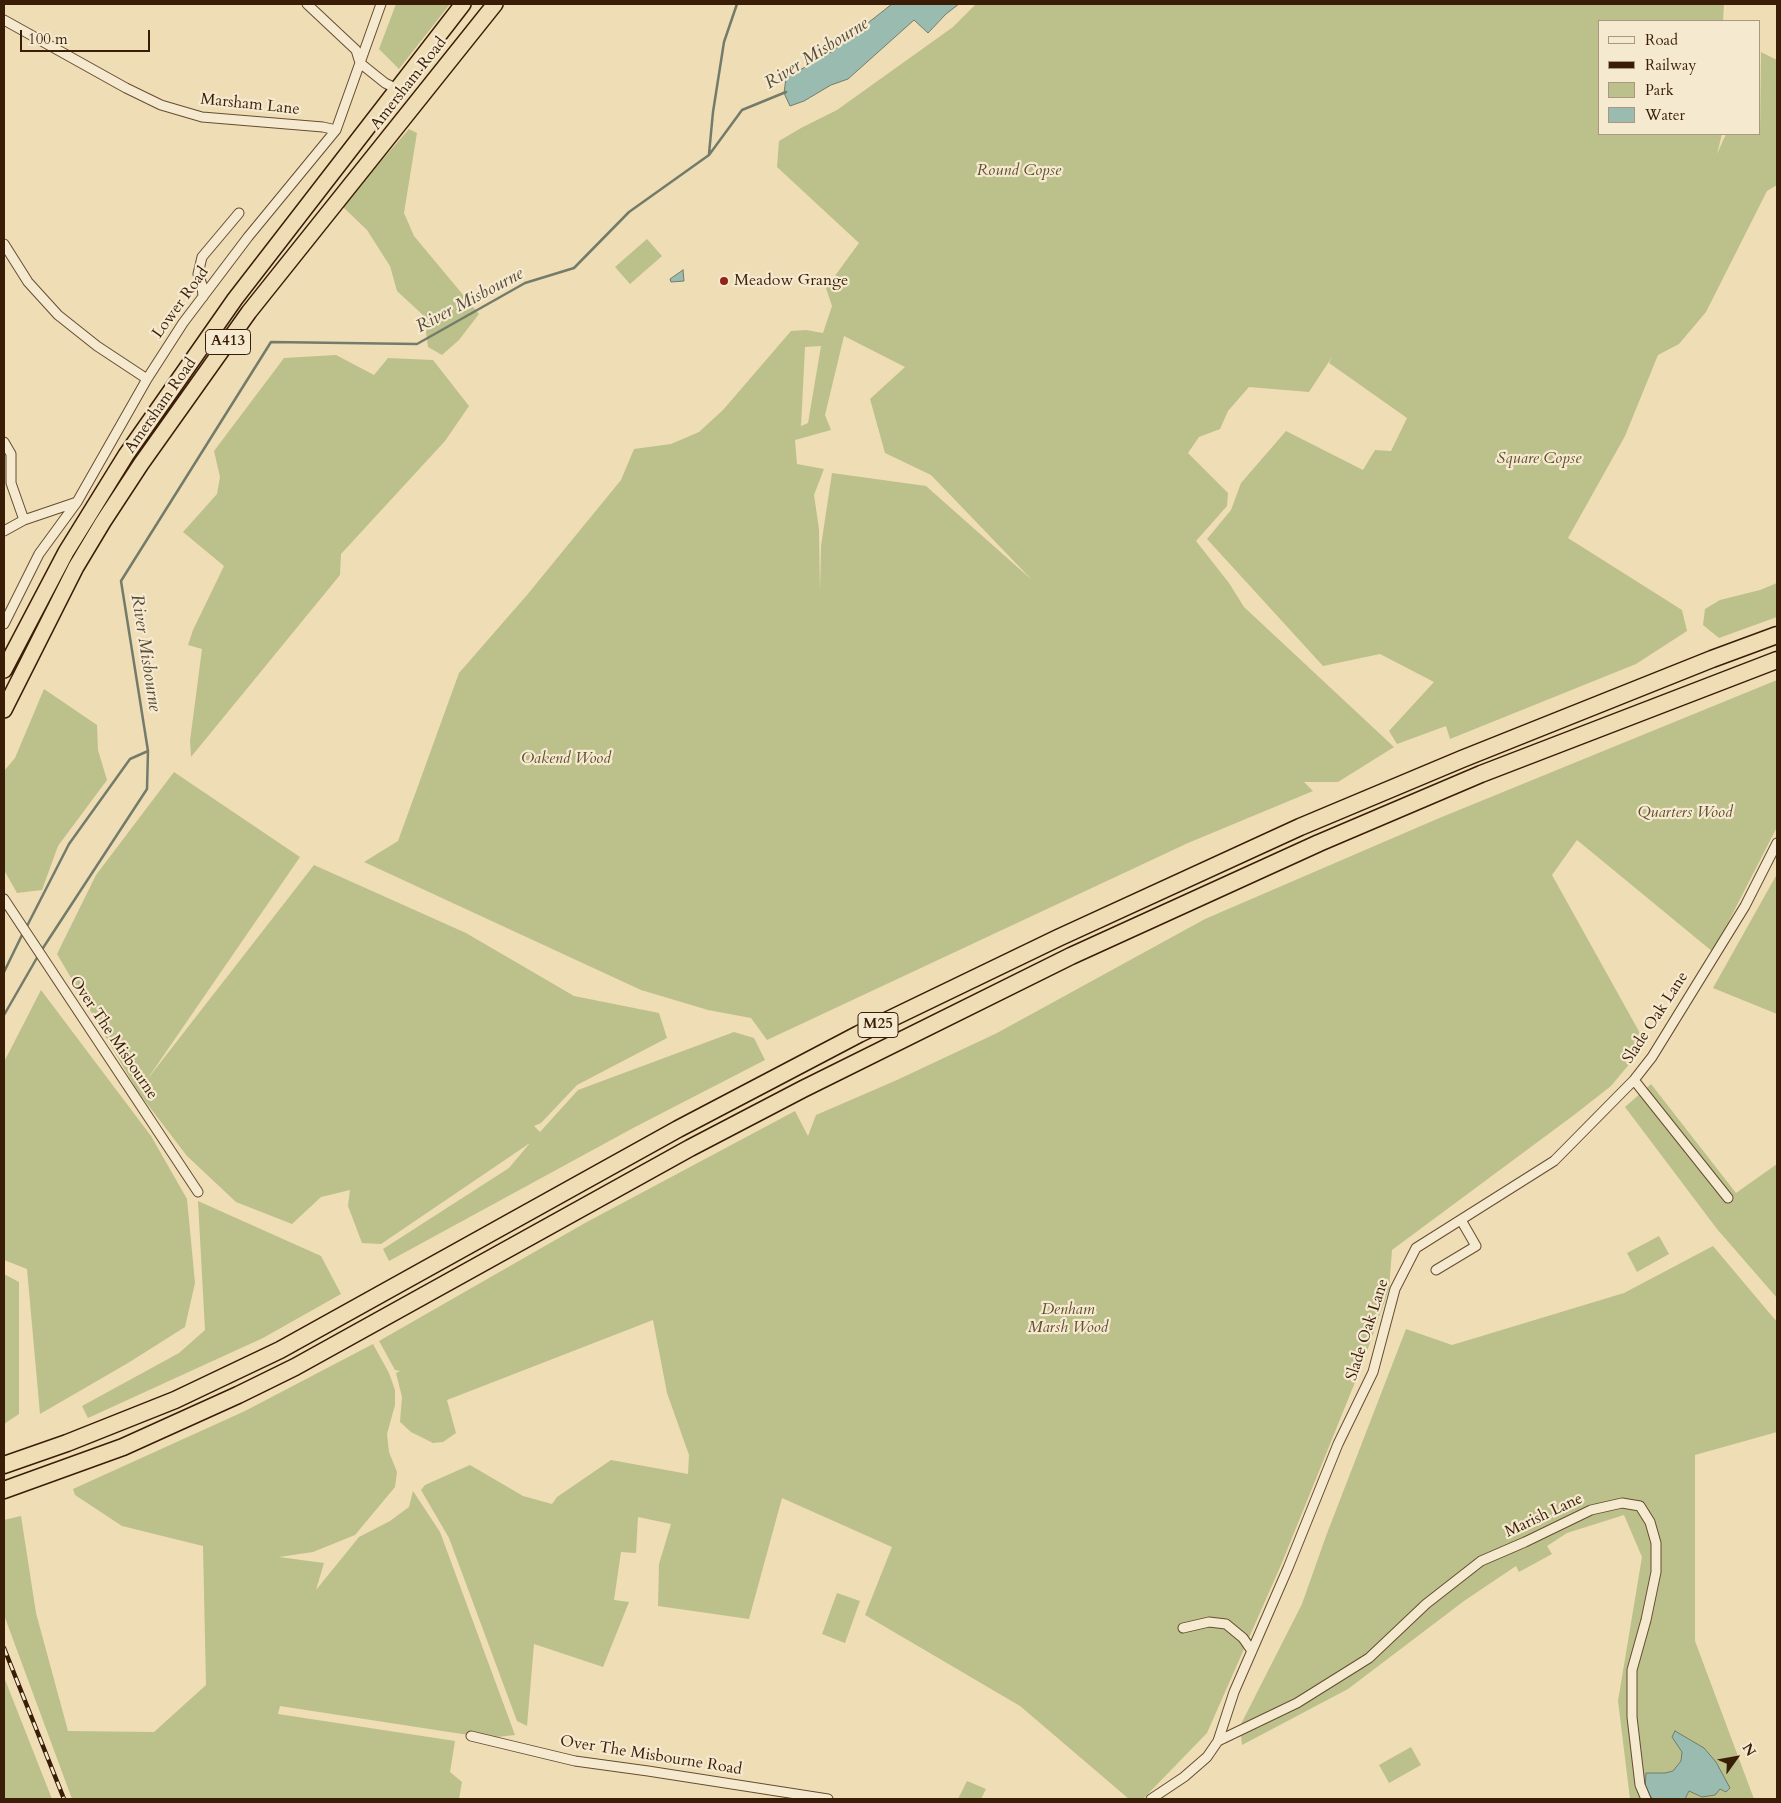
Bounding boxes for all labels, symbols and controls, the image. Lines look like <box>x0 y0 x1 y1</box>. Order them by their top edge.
water label: River Misbourne <box>761 13 873 95</box>
scale bar <box>22 20 152 52</box>
legend <box>1598 20 1761 135</box>
text: 100 m <box>28 29 68 49</box>
text: Road <box>1645 30 1678 50</box>
street label: Amersham Road <box>367 34 451 134</box>
text: Railway <box>1645 55 1696 75</box>
text: Park <box>1645 80 1674 100</box>
street label: Marsham Lane <box>199 90 301 120</box>
text: Water <box>1645 105 1685 125</box>
park label: Round Copse <box>977 161 1061 181</box>
street label: Lower Road <box>149 263 213 343</box>
water label: River Misbourne <box>413 264 527 338</box>
place label: Meadow Grange <box>734 271 848 291</box>
marker: Meadow Grange <box>718 275 730 287</box>
road number: A413 <box>206 330 250 354</box>
street label: Amersham Road <box>121 355 201 457</box>
park label: Square Copse <box>1497 449 1581 469</box>
water label: River Misbourne <box>125 593 165 713</box>
park label: Oakend Wood <box>521 749 611 769</box>
park label: Quarters Wood <box>1637 803 1733 823</box>
street label: Slade Oak Lane <box>1619 968 1693 1068</box>
street label: Over The Misbourne <box>65 973 161 1103</box>
road number: M25 <box>858 1012 898 1038</box>
street label: Slade Oak Lane <box>1343 1277 1393 1383</box>
park label: Denham Marsh Wood <box>1028 1300 1108 1338</box>
street label: Marish Lane <box>1502 1490 1586 1542</box>
street label: Over The Misbourne Road <box>559 1732 743 1780</box>
north arrow <box>1711 1733 1761 1783</box>
text: N <box>1738 1740 1760 1760</box>

